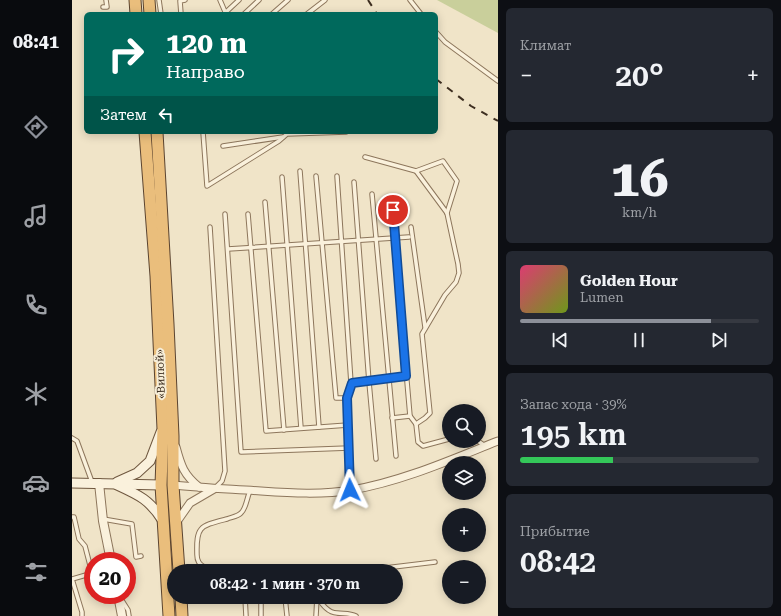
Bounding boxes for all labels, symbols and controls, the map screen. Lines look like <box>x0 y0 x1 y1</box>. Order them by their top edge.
text: 120 m <box>166 27 247 60</box>
icon: right <box>100 28 152 80</box>
text: 08:41 <box>13 31 59 52</box>
text: Климат <box>520 38 571 53</box>
text: 20° <box>615 58 664 93</box>
text: Направо <box>166 61 245 82</box>
text: − <box>520 63 532 88</box>
text: + <box>747 63 759 88</box>
icon: left <box>155 104 177 126</box>
text: Затем <box>100 106 147 124</box>
icon: directions <box>22 113 50 141</box>
text: 16 <box>610 148 669 209</box>
pin <box>376 193 410 227</box>
icon: arrive <box>382 199 404 221</box>
icon: music <box>22 202 50 230</box>
text: km/h <box>622 205 657 220</box>
text: Golden Hour <box>580 272 678 290</box>
text: Lumen <box>580 290 624 305</box>
icon: phone <box>22 291 50 319</box>
icon: previous <box>549 329 571 351</box>
icon: pause <box>628 329 650 351</box>
icon: next <box>708 329 730 351</box>
street label: «Вилюй» <box>153 349 168 399</box>
icon: climate <box>22 380 50 408</box>
text: Запас хода · 39% <box>520 397 627 412</box>
map controls <box>442 404 486 604</box>
button: search <box>442 404 486 448</box>
text: 195 km <box>520 417 627 452</box>
button: layers <box>442 456 486 500</box>
icon: car <box>22 469 50 497</box>
position arrow <box>329 469 371 511</box>
button: + <box>442 508 486 552</box>
text: Прибытие <box>520 524 590 539</box>
text: 08:42 <box>520 544 596 579</box>
speed limit sign: 20 <box>84 552 136 604</box>
icon: filters <box>22 558 50 586</box>
button: − <box>442 560 486 604</box>
text: 08:42 · 1 мин · 370 m <box>210 575 360 593</box>

